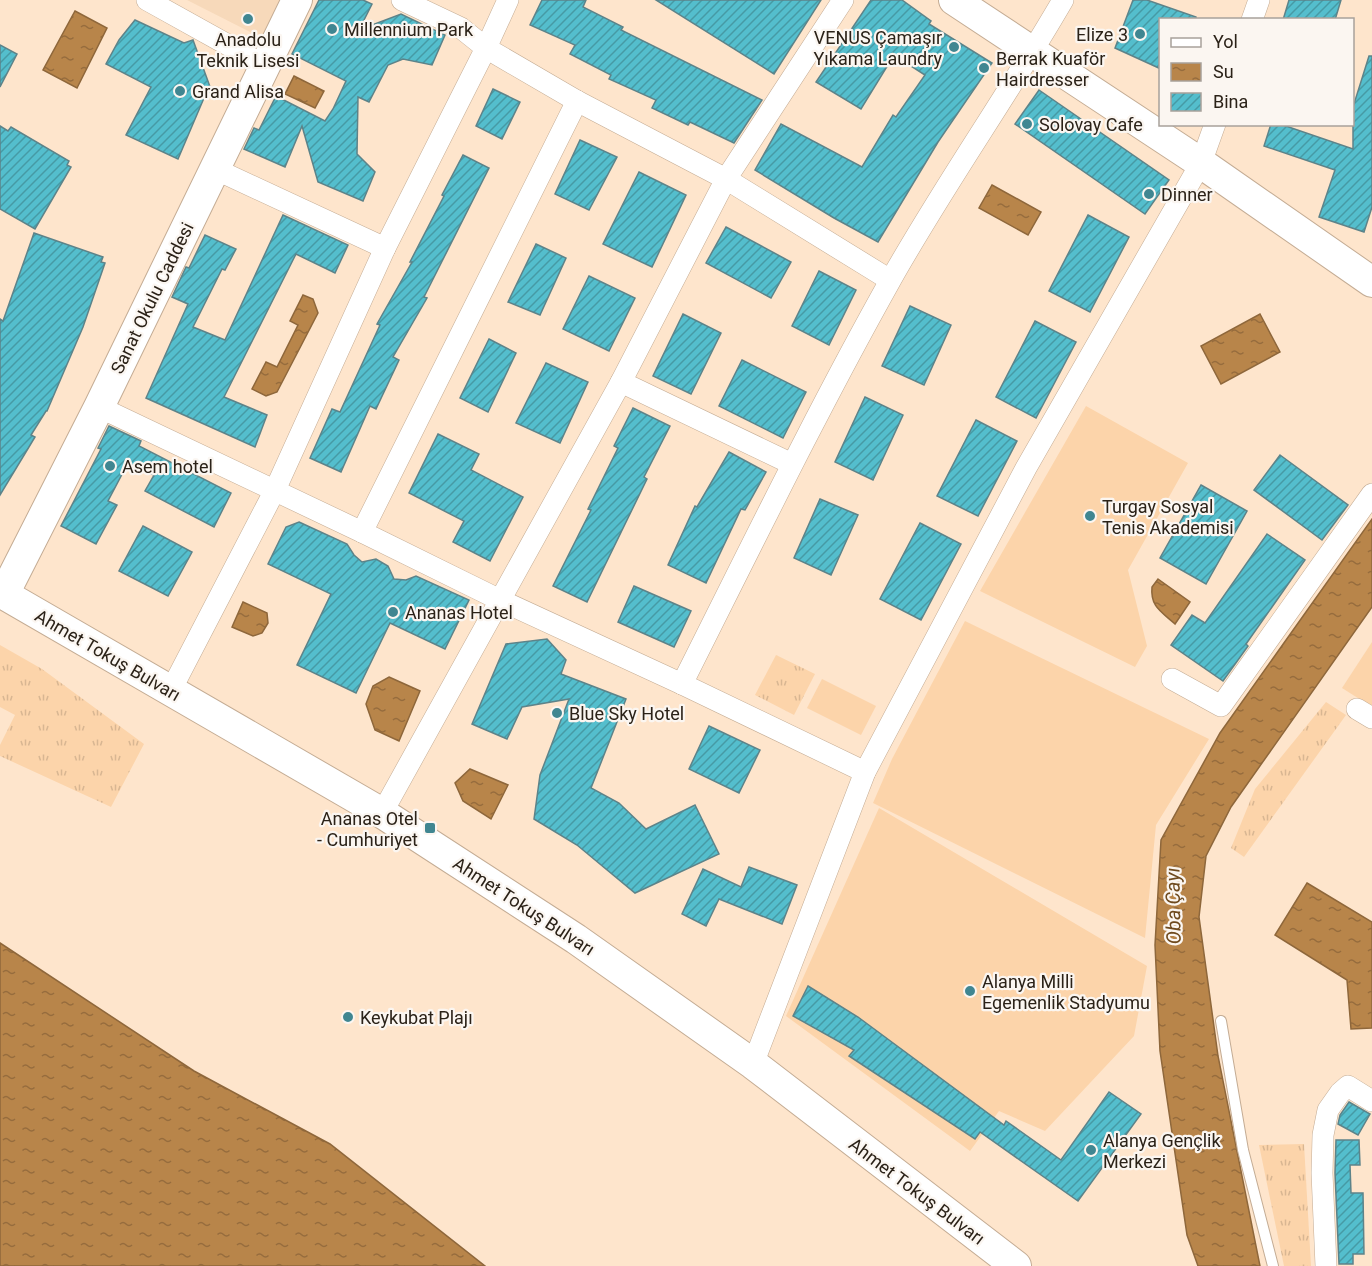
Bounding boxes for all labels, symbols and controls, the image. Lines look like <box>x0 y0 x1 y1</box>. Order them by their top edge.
marker: Anadolu Teknik Lisesi <box>241 12 255 26</box>
legend <box>1159 18 1354 126</box>
place label: Millennium Park <box>344 19 474 40</box>
marker: Millennium Park <box>325 22 339 36</box>
place label: Elize 3 <box>1076 24 1128 45</box>
place label: VENUS Çamaşır Yıkama Laundry <box>814 27 942 69</box>
marker: Elize 3 <box>1133 27 1147 41</box>
place label: Anadolu Teknik Lisesi <box>196 29 300 71</box>
text: Yol <box>1213 31 1238 52</box>
marker: VENUS Çamaşır Yıkama Laundry <box>947 40 961 54</box>
place label: Berrak Kuaför Hairdresser <box>996 48 1105 90</box>
marker: Berrak Kuaför Hairdresser <box>977 61 991 75</box>
text: Su <box>1213 61 1234 82</box>
place label: Grand Alisa <box>192 81 284 102</box>
marker: Grand Alisa <box>173 84 187 98</box>
text: Bina <box>1213 91 1248 112</box>
place label: Solovay Cafe <box>1039 114 1143 135</box>
marker: Solovay Cafe <box>1020 117 1034 131</box>
place label: Dinner <box>1161 184 1213 205</box>
marker: Dinner <box>1142 187 1156 201</box>
street label: Sanat Okulu Caddesi <box>106 219 198 377</box>
place label: Asem hotel <box>122 456 213 477</box>
marker: Asem hotel <box>103 459 117 473</box>
place label: Turgay Sosyal Tenis Akademisi <box>1102 496 1234 538</box>
marker: Turgay Sosyal Tenis Akademisi <box>1083 509 1097 523</box>
place label: Ananas Hotel <box>405 602 513 623</box>
street label: Ahmet Tokuş Bulvarı <box>32 605 184 705</box>
marker: Ananas Hotel <box>386 605 400 619</box>
place label: Blue Sky Hotel <box>569 703 684 724</box>
marker: Blue Sky Hotel <box>550 706 564 720</box>
place label: Ananas Otel - Cumhuriyet <box>317 808 418 850</box>
marker: Ananas Otel - Cumhuriyet <box>423 821 437 835</box>
street label: Ahmet Tokuş Bulvarı <box>449 852 599 960</box>
water label: Oba Çayı <box>1160 867 1186 945</box>
place label: Alanya Milli Egemenlik Stadyumu <box>982 971 1150 1013</box>
marker: Alanya Milli Egemenlik Stadyumu <box>963 984 977 998</box>
place label: Keykubat Plajı <box>360 1007 473 1028</box>
marker: Keykubat Plajı <box>341 1010 355 1024</box>
place label: Alanya Gençlik Merkezi <box>1103 1130 1221 1172</box>
street label: Ahmet Tokuş Bulvarı <box>845 1133 989 1249</box>
marker: Alanya Gençlik Merkezi <box>1084 1143 1098 1157</box>

